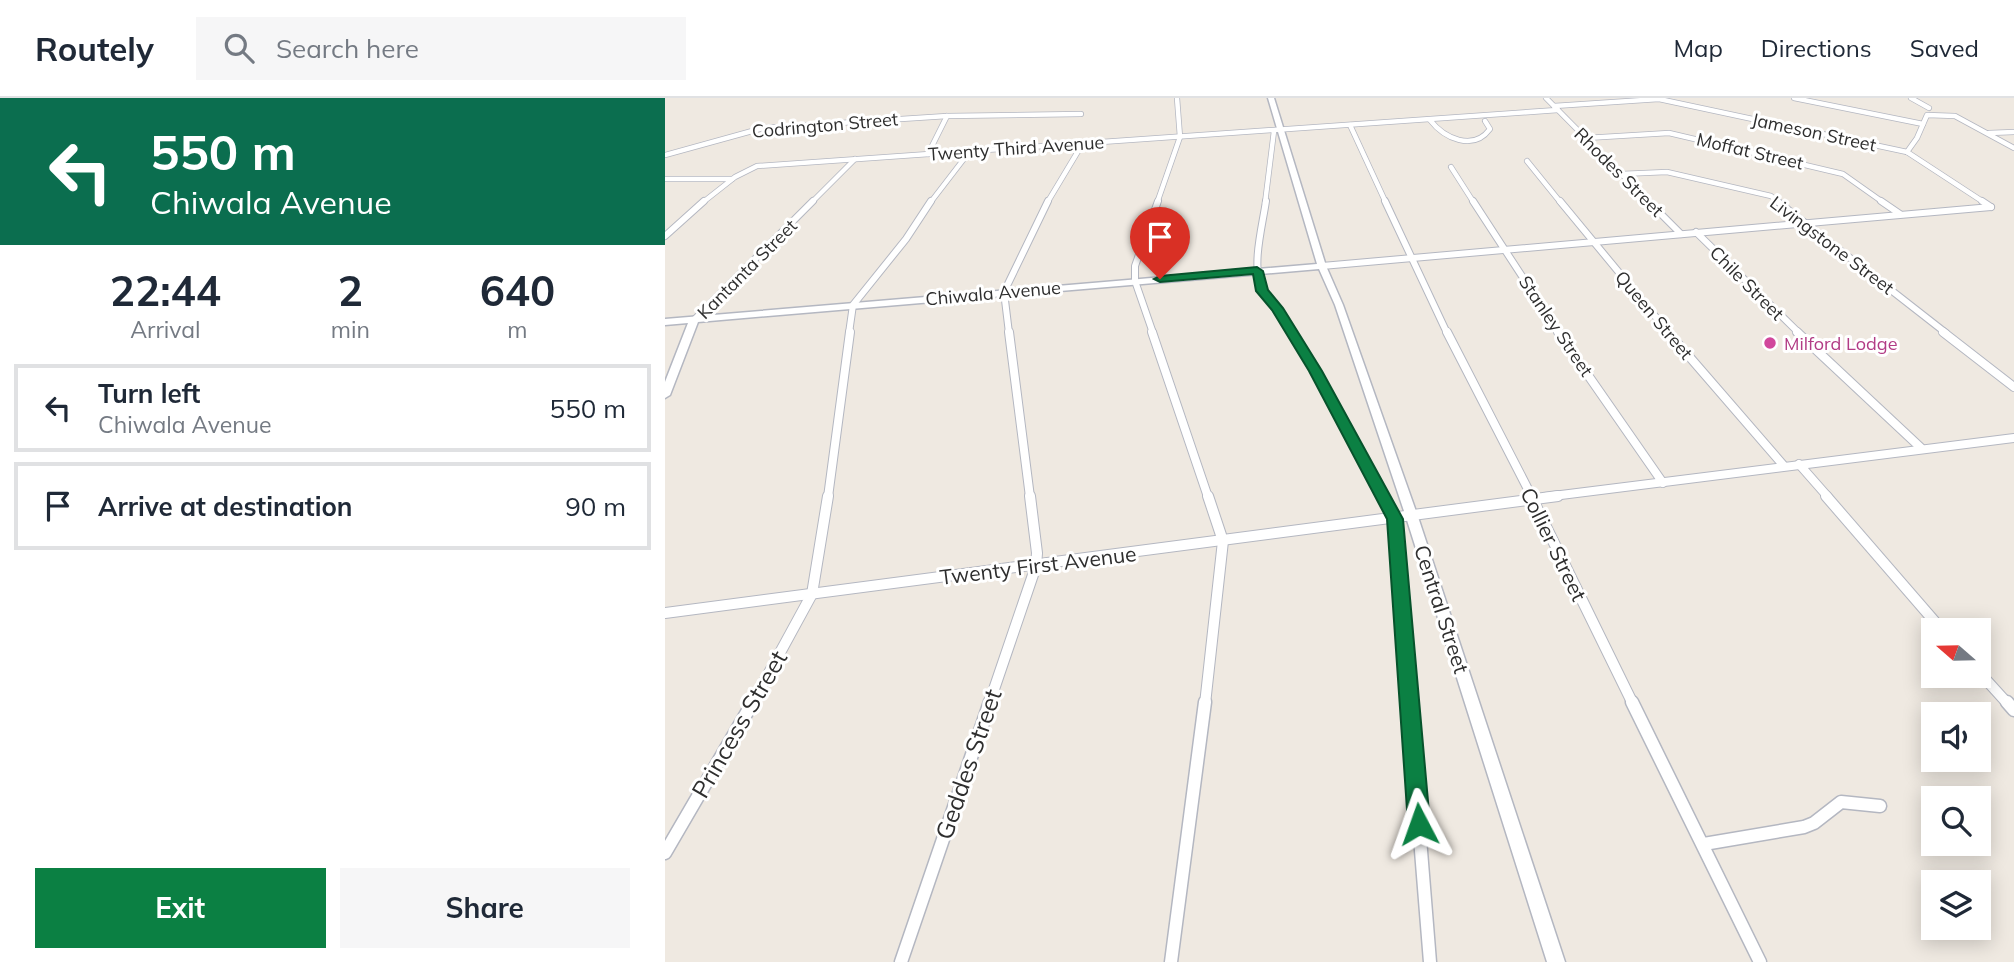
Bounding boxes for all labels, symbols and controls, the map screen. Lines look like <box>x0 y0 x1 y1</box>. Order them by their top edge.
search box <box>196 17 686 80</box>
text: Routely <box>35 28 154 69</box>
icon: search <box>220 29 258 67</box>
text: Search here <box>276 32 419 65</box>
text: Map <box>1673 33 1723 63</box>
text: Directions <box>1761 33 1872 63</box>
text: Saved <box>1910 33 1979 63</box>
street label: Codrington Street <box>751 107 899 143</box>
street label: Jameson Street <box>1750 108 1878 156</box>
text: 550 m <box>150 121 296 182</box>
street label: Rhodes Street <box>1569 122 1669 222</box>
icon: left <box>35 126 126 217</box>
street label: Moffat Street <box>1694 128 1806 174</box>
street label: Twenty Third Avenue <box>927 130 1105 166</box>
text: Chiwala Avenue <box>150 182 392 222</box>
street label: Livingstone Street <box>1765 191 1899 299</box>
pin <box>1130 207 1190 279</box>
street label: Kantanta Street <box>692 214 802 324</box>
icon: arrive <box>1141 218 1179 256</box>
street label: Chile Street <box>1705 241 1789 325</box>
text: 22:44 <box>110 264 221 317</box>
text: 2 <box>338 264 363 317</box>
text: 640 <box>480 264 555 317</box>
street label: Queen Street <box>1610 266 1698 364</box>
street label: Stanley Street <box>1514 271 1598 381</box>
street label: Chiwala Avenue <box>924 276 1062 310</box>
text: Arrival <box>130 315 201 344</box>
text: min <box>331 315 370 344</box>
text: m <box>507 315 528 344</box>
place label: Milford Lodge <box>1784 332 1897 355</box>
marker: Milford Lodge <box>1762 335 1778 351</box>
text: Turn left <box>98 377 200 410</box>
icon: left <box>39 389 77 427</box>
text: 550 m <box>550 392 626 425</box>
text: Chiwala Avenue <box>98 410 272 439</box>
street label: Collier Street <box>1515 483 1593 605</box>
icon: arrive <box>39 487 77 525</box>
text: Arrive at destination <box>98 490 353 523</box>
text: 90 m <box>565 490 626 523</box>
street label: Twenty First Avenue <box>938 540 1138 590</box>
street label: Central Street <box>1409 542 1475 676</box>
north arrow <box>1921 618 1991 688</box>
map controls <box>1921 618 1991 940</box>
street label: Princess Street <box>685 645 793 803</box>
street label: Geddes Street <box>928 685 1008 843</box>
button: sound <box>1921 702 1991 772</box>
button: search <box>1921 786 1991 856</box>
position arrow <box>1382 787 1456 861</box>
button: Exit <box>35 868 326 948</box>
button: Share <box>340 868 630 948</box>
button: layers <box>1921 870 1991 940</box>

